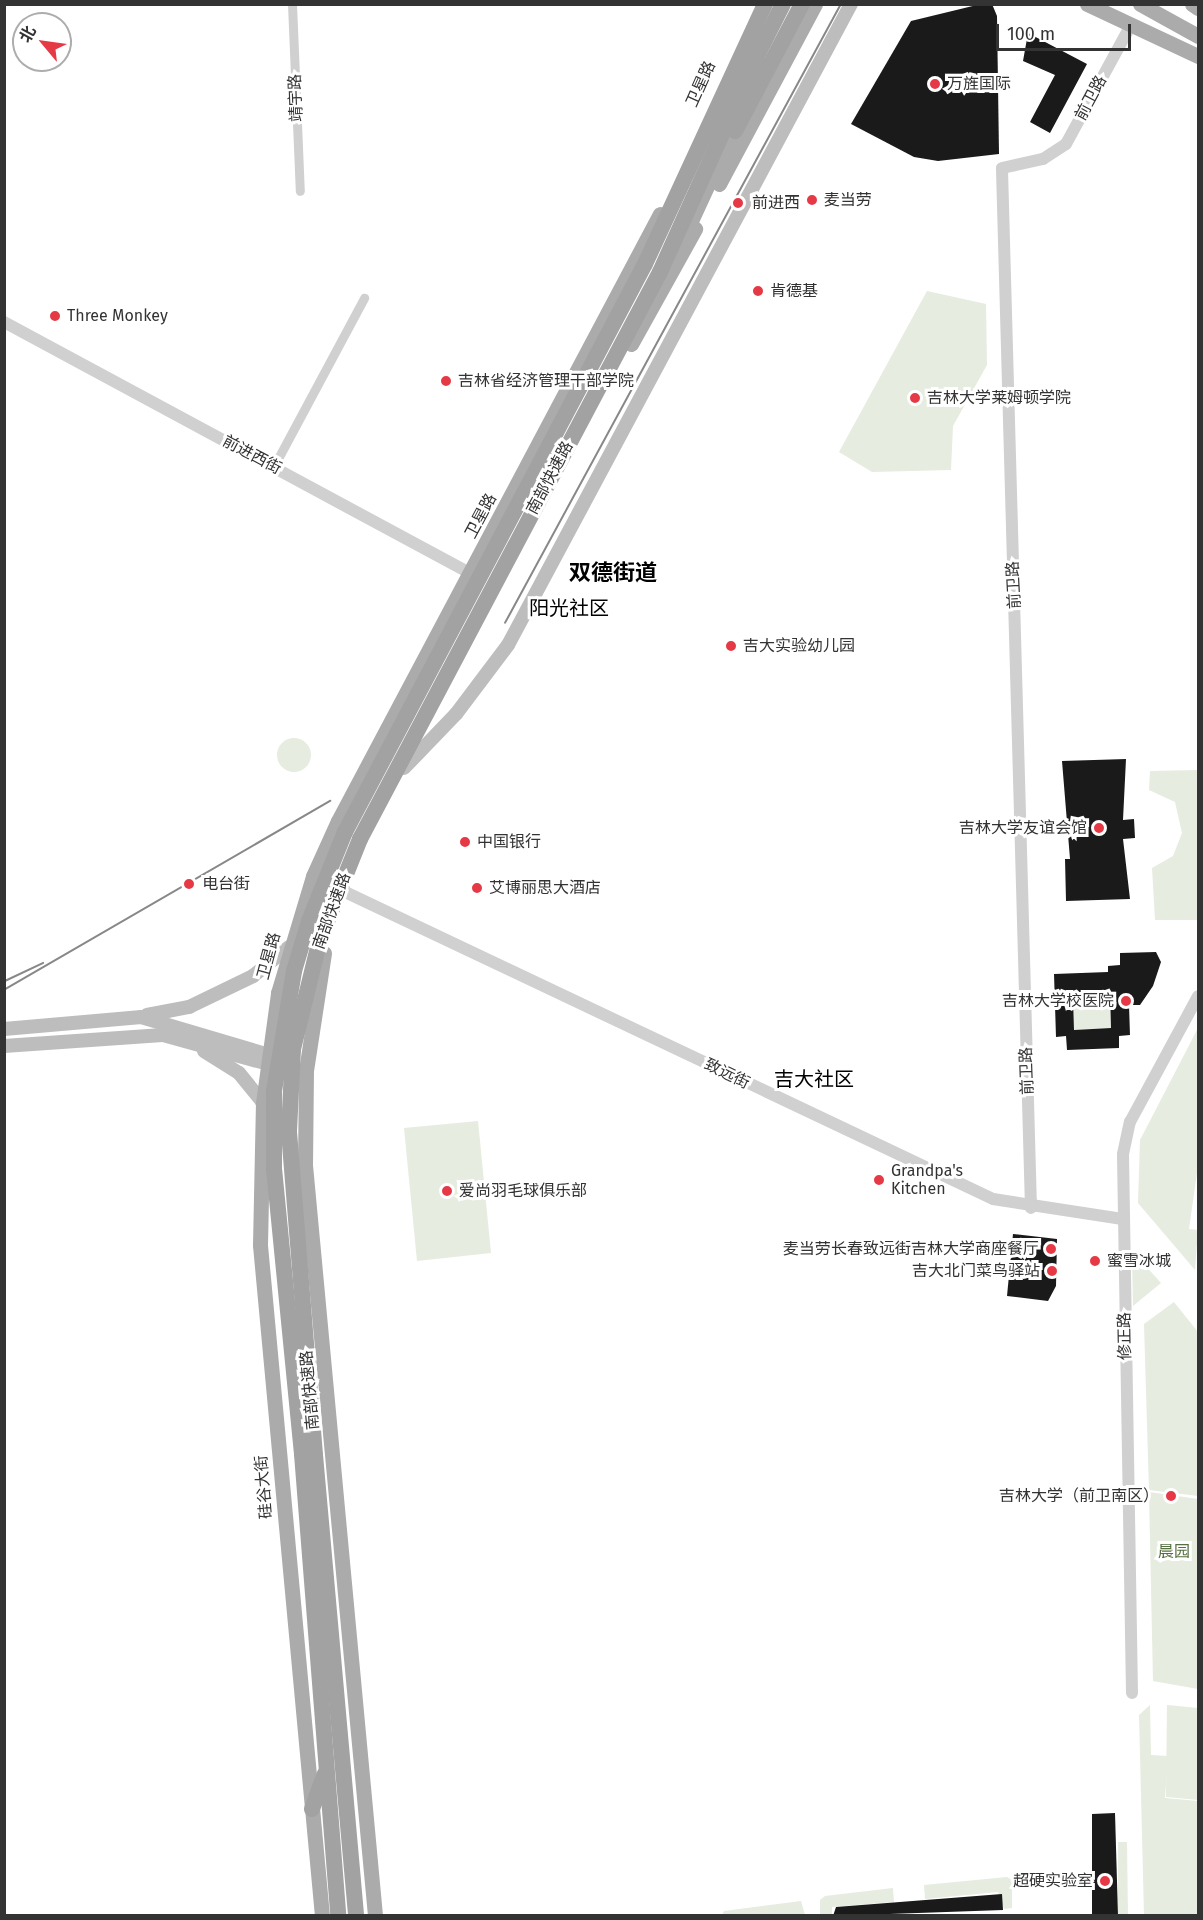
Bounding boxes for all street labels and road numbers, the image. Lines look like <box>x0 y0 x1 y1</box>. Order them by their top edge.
street label: 卫星路 <box>682 58 720 110</box>
street label: 前卫路 <box>1071 72 1111 124</box>
street label: 靖宇路 <box>286 74 306 122</box>
street label: 前进西街 <box>219 432 285 478</box>
street label: 南部快速路 <box>523 438 577 518</box>
street label: 卫星路 <box>461 490 501 542</box>
street label: 前卫路 <box>1003 561 1025 609</box>
street label: 南部快速路 <box>309 870 355 952</box>
street label: 卫星路 <box>254 930 284 982</box>
street label: 前卫路 <box>1017 1047 1037 1095</box>
street label: 致远街 <box>701 1055 753 1093</box>
street label: 修正路 <box>1115 1312 1135 1360</box>
street label: 南部快速路 <box>297 1349 323 1431</box>
street label: 硅谷大街 <box>252 1454 276 1520</box>

